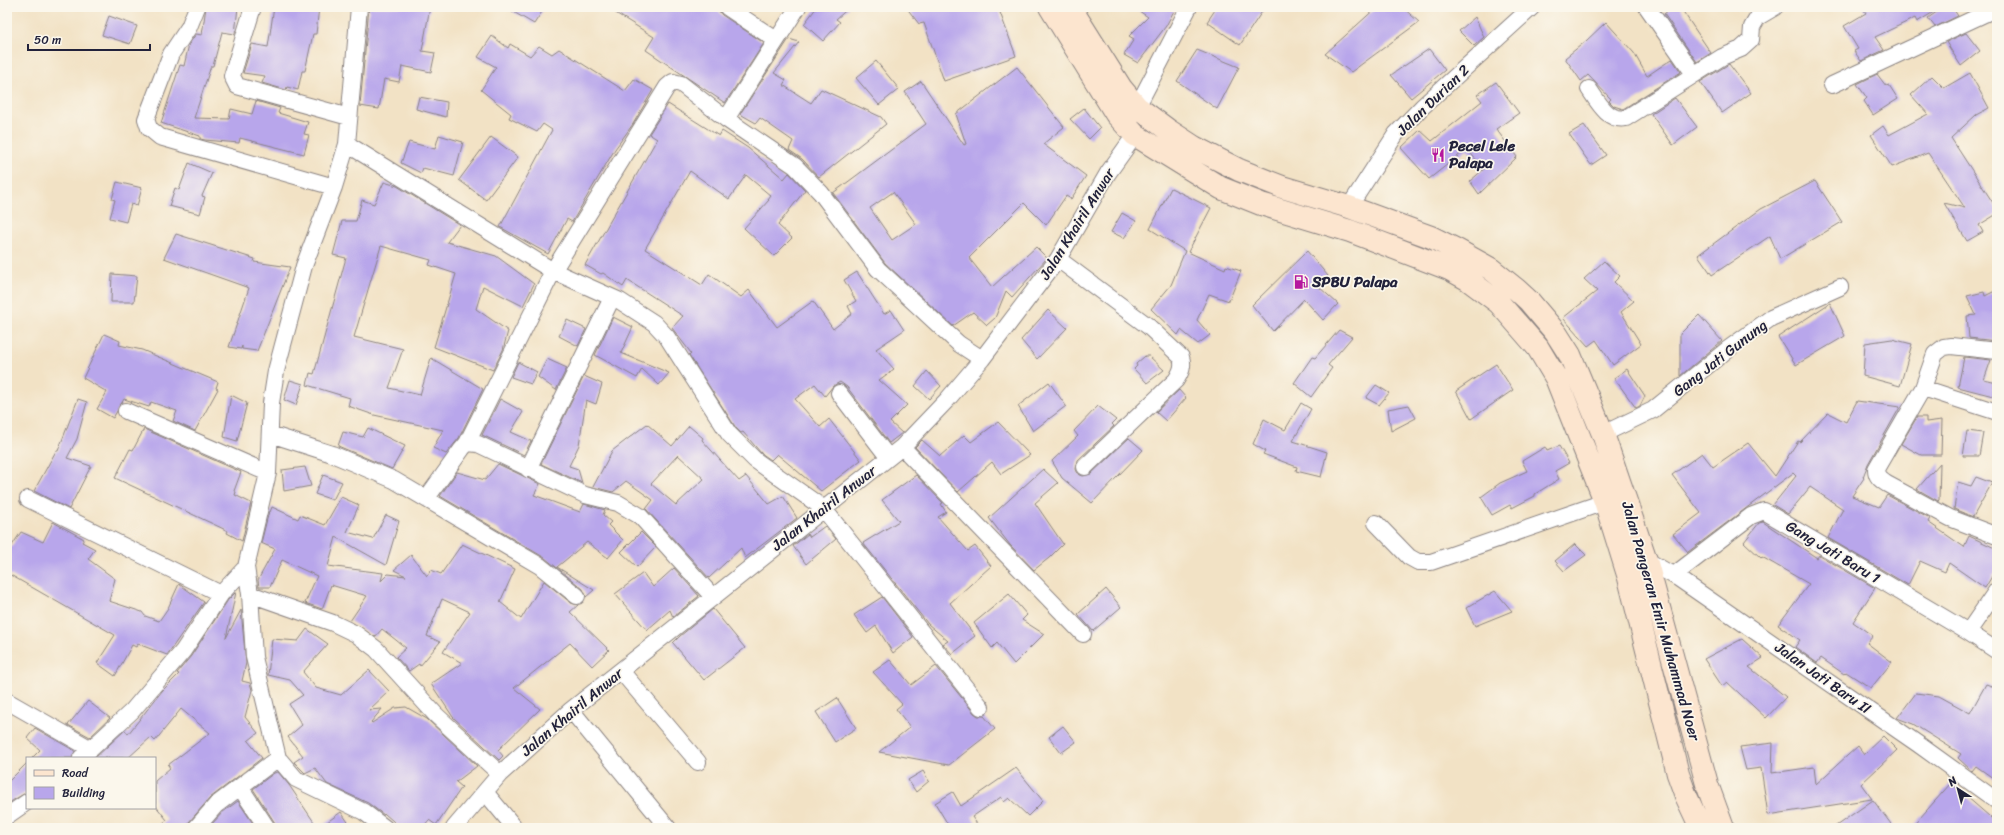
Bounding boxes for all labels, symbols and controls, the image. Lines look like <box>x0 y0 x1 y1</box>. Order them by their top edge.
scale bar <box>28 26 150 52</box>
text: 50 m <box>34 29 61 51</box>
street label: Jalan Durian 2 <box>1390 58 1476 143</box>
place label: Pecel Lele Palapa <box>1449 133 1516 176</box>
restaurant icon: Pecel Lele Palapa <box>1430 147 1446 163</box>
street label: Jalan Khairil Anwar <box>1032 162 1122 286</box>
place label: SPBU Palapa <box>1311 269 1398 295</box>
fuel station icon: SPBU Palapa <box>1293 274 1309 290</box>
street label: Gang Jati Gunung <box>1667 313 1773 403</box>
street label: Jalan Khairil Anwar <box>765 458 883 558</box>
street label: Jalan Pangeran Emir Muhammad Noer <box>1614 497 1708 744</box>
street label: Gang Jati Baru 1 <box>1781 513 1885 591</box>
street label: Jalan Jati Baru II <box>1769 634 1877 721</box>
street label: Jalan Khairil Anwar <box>514 661 630 764</box>
legend <box>26 757 156 809</box>
text: Road <box>62 762 89 784</box>
north arrow <box>1938 769 1978 809</box>
text: N <box>1943 771 1961 792</box>
text: Building <box>62 782 105 804</box>

